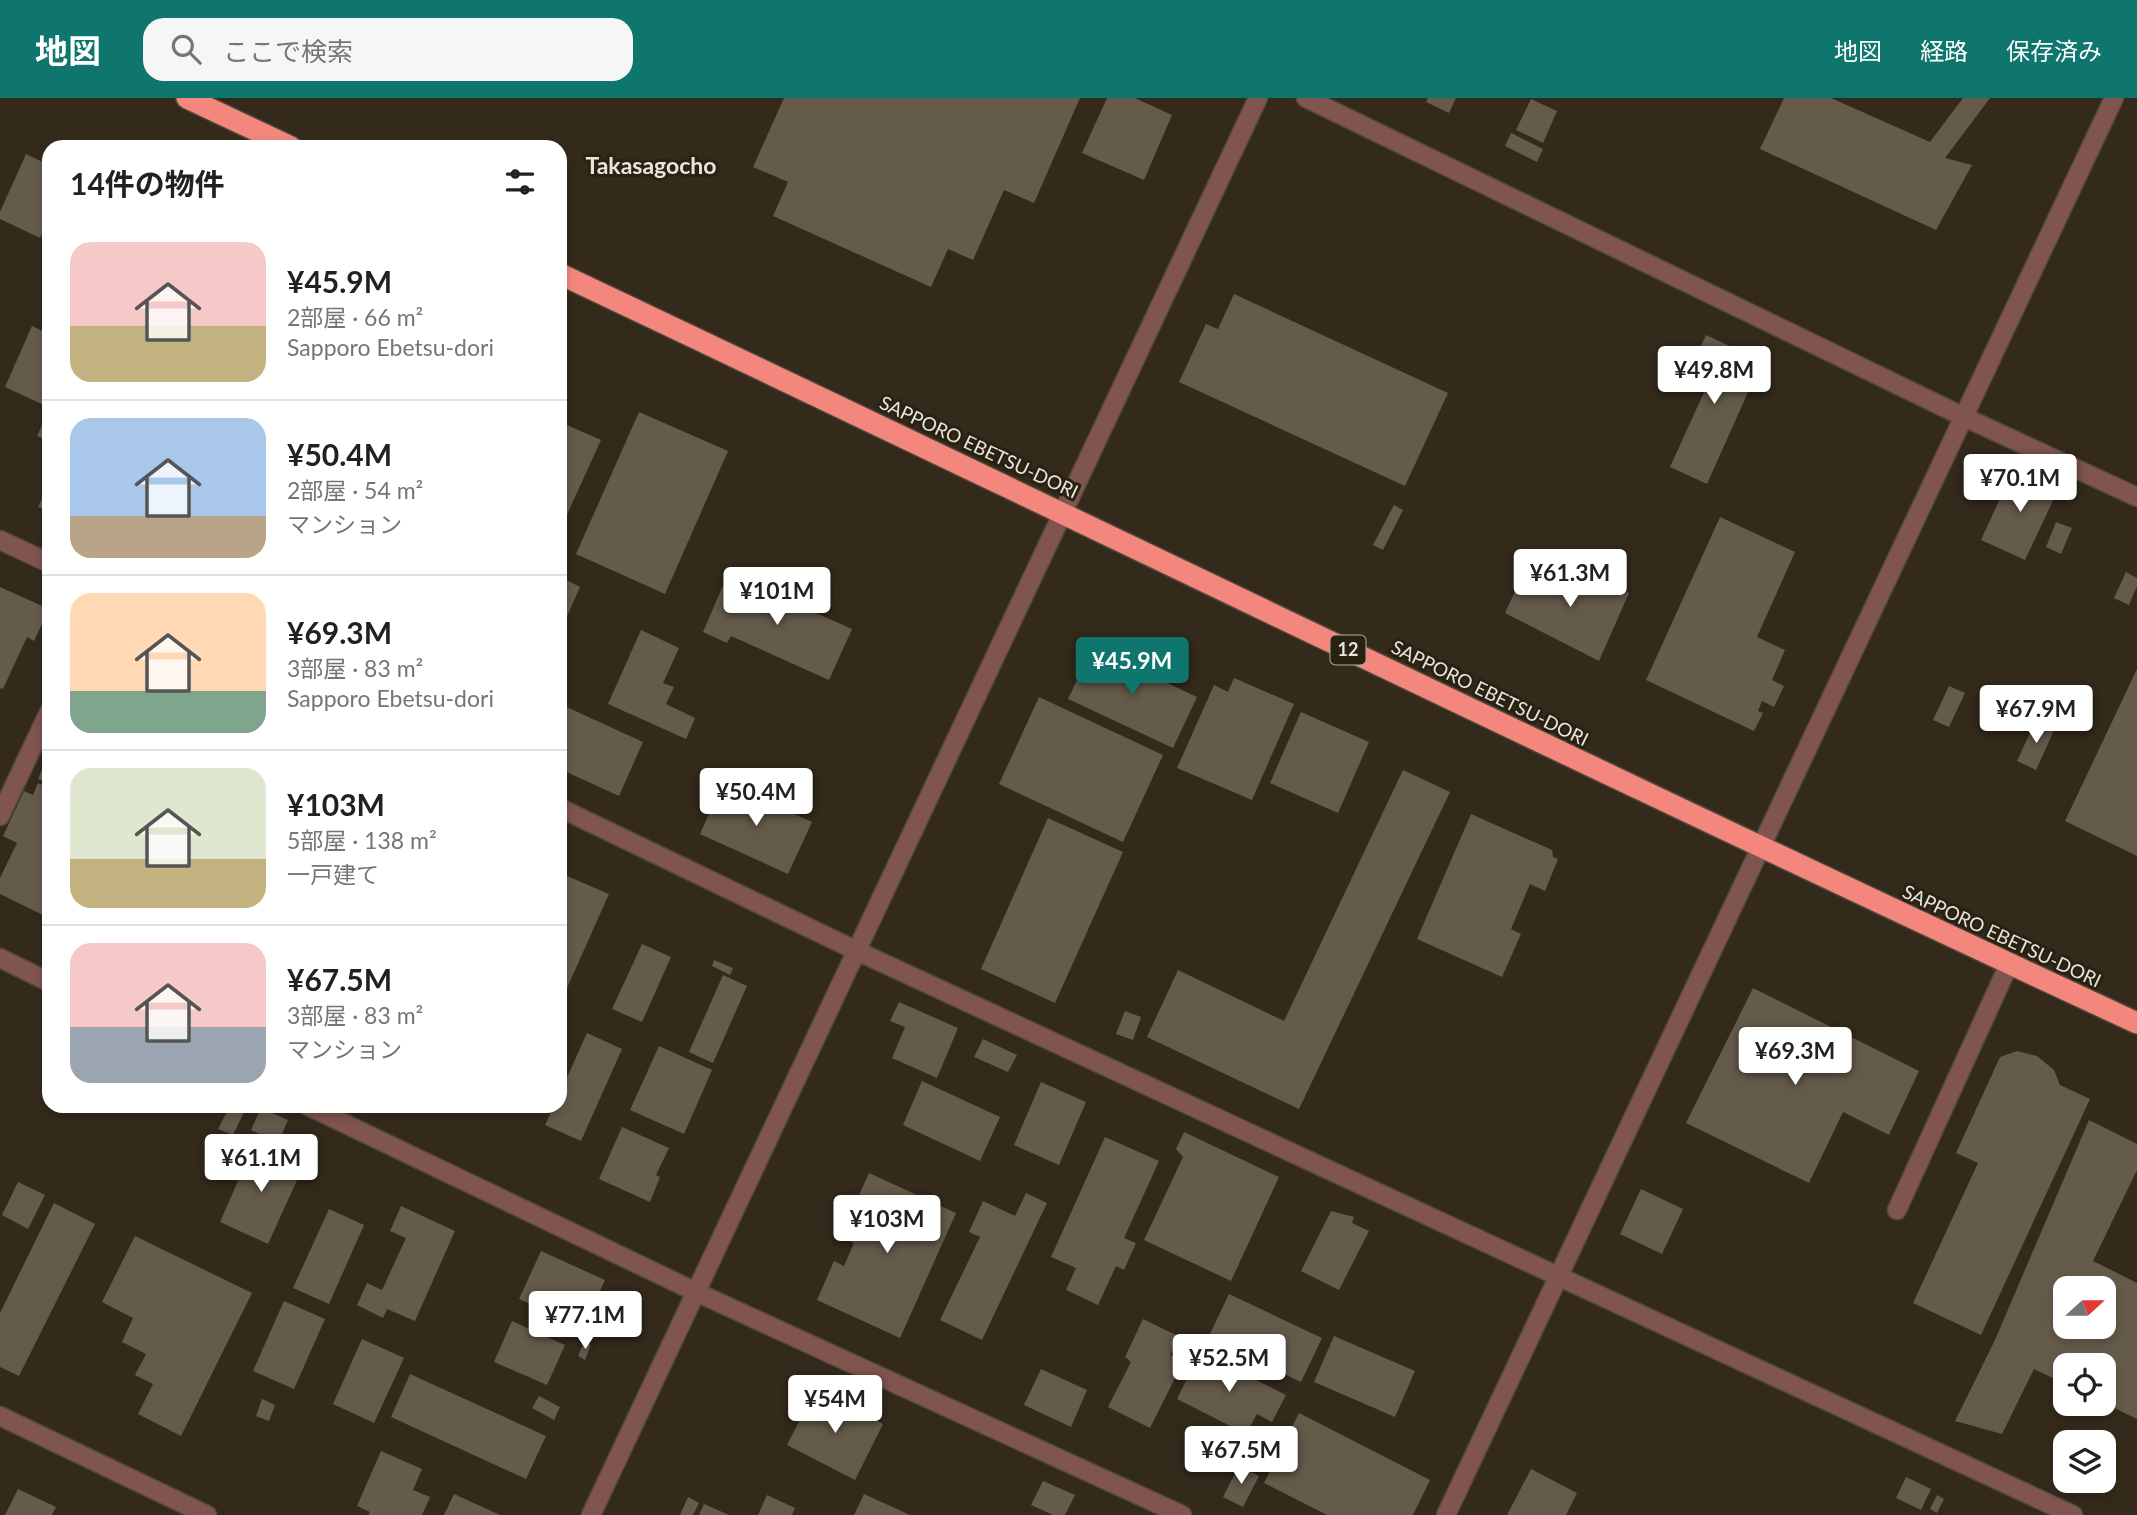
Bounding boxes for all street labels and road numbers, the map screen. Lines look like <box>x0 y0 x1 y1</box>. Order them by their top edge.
street label: SAPPORO EBETSU-DORI <box>876 390 1082 503</box>
street label: SAPPORO EBETSU-DORI <box>1388 635 1593 750</box>
road number: 12 <box>1330 636 1366 664</box>
street label: SAPPORO EBETSU-DORI <box>1899 879 2105 992</box>

